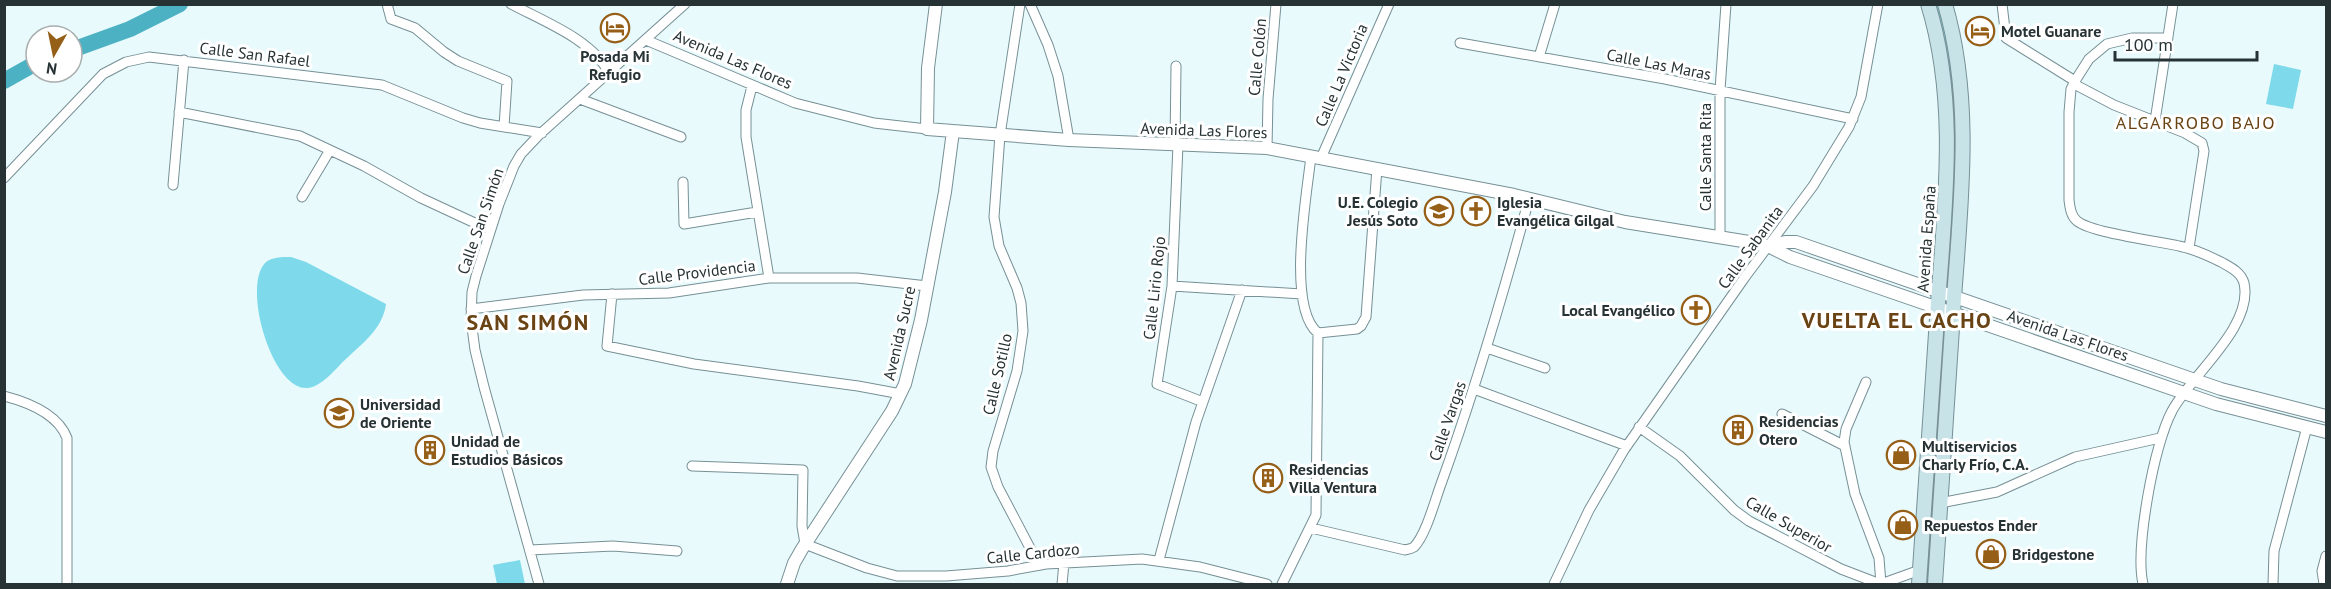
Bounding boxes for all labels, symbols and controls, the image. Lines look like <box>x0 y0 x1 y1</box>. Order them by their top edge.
hotel icon: Posada Mi Refugio <box>599 12 631 44</box>
hotel icon: Motel Guanare <box>1964 15 1996 47</box>
street label: Calle Colón <box>1244 17 1270 97</box>
street label: Calle La Victoria <box>1310 20 1372 130</box>
place label: Motel Guanare <box>2001 21 2101 41</box>
north arrow <box>24 24 84 84</box>
scale bar <box>2115 24 2258 62</box>
street label: Avenida Las Flores <box>671 25 796 93</box>
text: 100 m <box>2124 33 2173 56</box>
street label: Calle San Rafael <box>199 37 312 71</box>
street label: Calle Las Maras <box>1605 44 1713 84</box>
place label: Posada Mi Refugio <box>580 46 650 84</box>
text: N <box>45 58 58 80</box>
street label: Calle Santa Rita <box>1695 103 1715 211</box>
district label: ALGARROBO BAJO <box>2116 111 2276 134</box>
street label: Avenida Las Flores <box>1140 118 1268 142</box>
street label: Calle San Simón <box>452 165 508 277</box>
street label: Avenida España <box>1912 185 1940 293</box>
place label: U.E. Colegio Jesús Soto <box>1338 192 1418 230</box>
place label: Iglesia Evangélica Gilgal <box>1497 192 1614 230</box>
school or university icon: U.E. Colegio Jesús Soto <box>1423 195 1455 227</box>
church icon: Iglesia Evangélica Gilgal <box>1460 195 1492 227</box>
street label: Calle Sabanita <box>1713 201 1787 293</box>
street label: Calle Lirio Rojo <box>1139 235 1169 341</box>
street label: Calle Providencia <box>637 255 757 289</box>
street label: Avenida Sucre <box>878 284 920 382</box>
church icon: Local Evangélico <box>1680 294 1712 326</box>
place label: Local Evangélico <box>1562 300 1675 320</box>
street label: Avenida Las Flores <box>2005 305 2132 365</box>
district label: VUELTA EL CACHO <box>1801 306 1992 334</box>
district label: SAN SIMÓN <box>466 308 590 336</box>
street label: Calle Sotillo <box>978 331 1016 417</box>
street label: Calle Vargas <box>1424 378 1470 463</box>
place label: Universidad de Oriente <box>360 394 441 432</box>
school or university icon: Universidad de Oriente <box>323 397 355 429</box>
place label: Residencias Otero <box>1759 411 1839 449</box>
building icon: Residencias Otero <box>1722 414 1754 446</box>
place label: Unidad de Estudios Básicos <box>451 431 563 469</box>
building icon: Unidad de Estudios Básicos <box>414 434 446 466</box>
place label: Multiservicios Charly Frío, C.A. <box>1922 436 2029 474</box>
shop icon: Multiservicios Charly Frío, C.A. <box>1885 439 1917 471</box>
place label: Residencias Villa Ventura <box>1288 459 1377 497</box>
building icon: Residencias Villa Ventura <box>1252 462 1284 494</box>
street label: Calle Superior <box>1742 491 1836 557</box>
shop icon: Repuestos Ender <box>1887 509 1919 541</box>
place label: Repuestos Ender <box>1924 515 2038 535</box>
street label: Calle Cardozo <box>986 538 1080 568</box>
shop icon: Bridgestone <box>1975 538 2007 570</box>
place label: Bridgestone <box>2012 544 2094 564</box>

